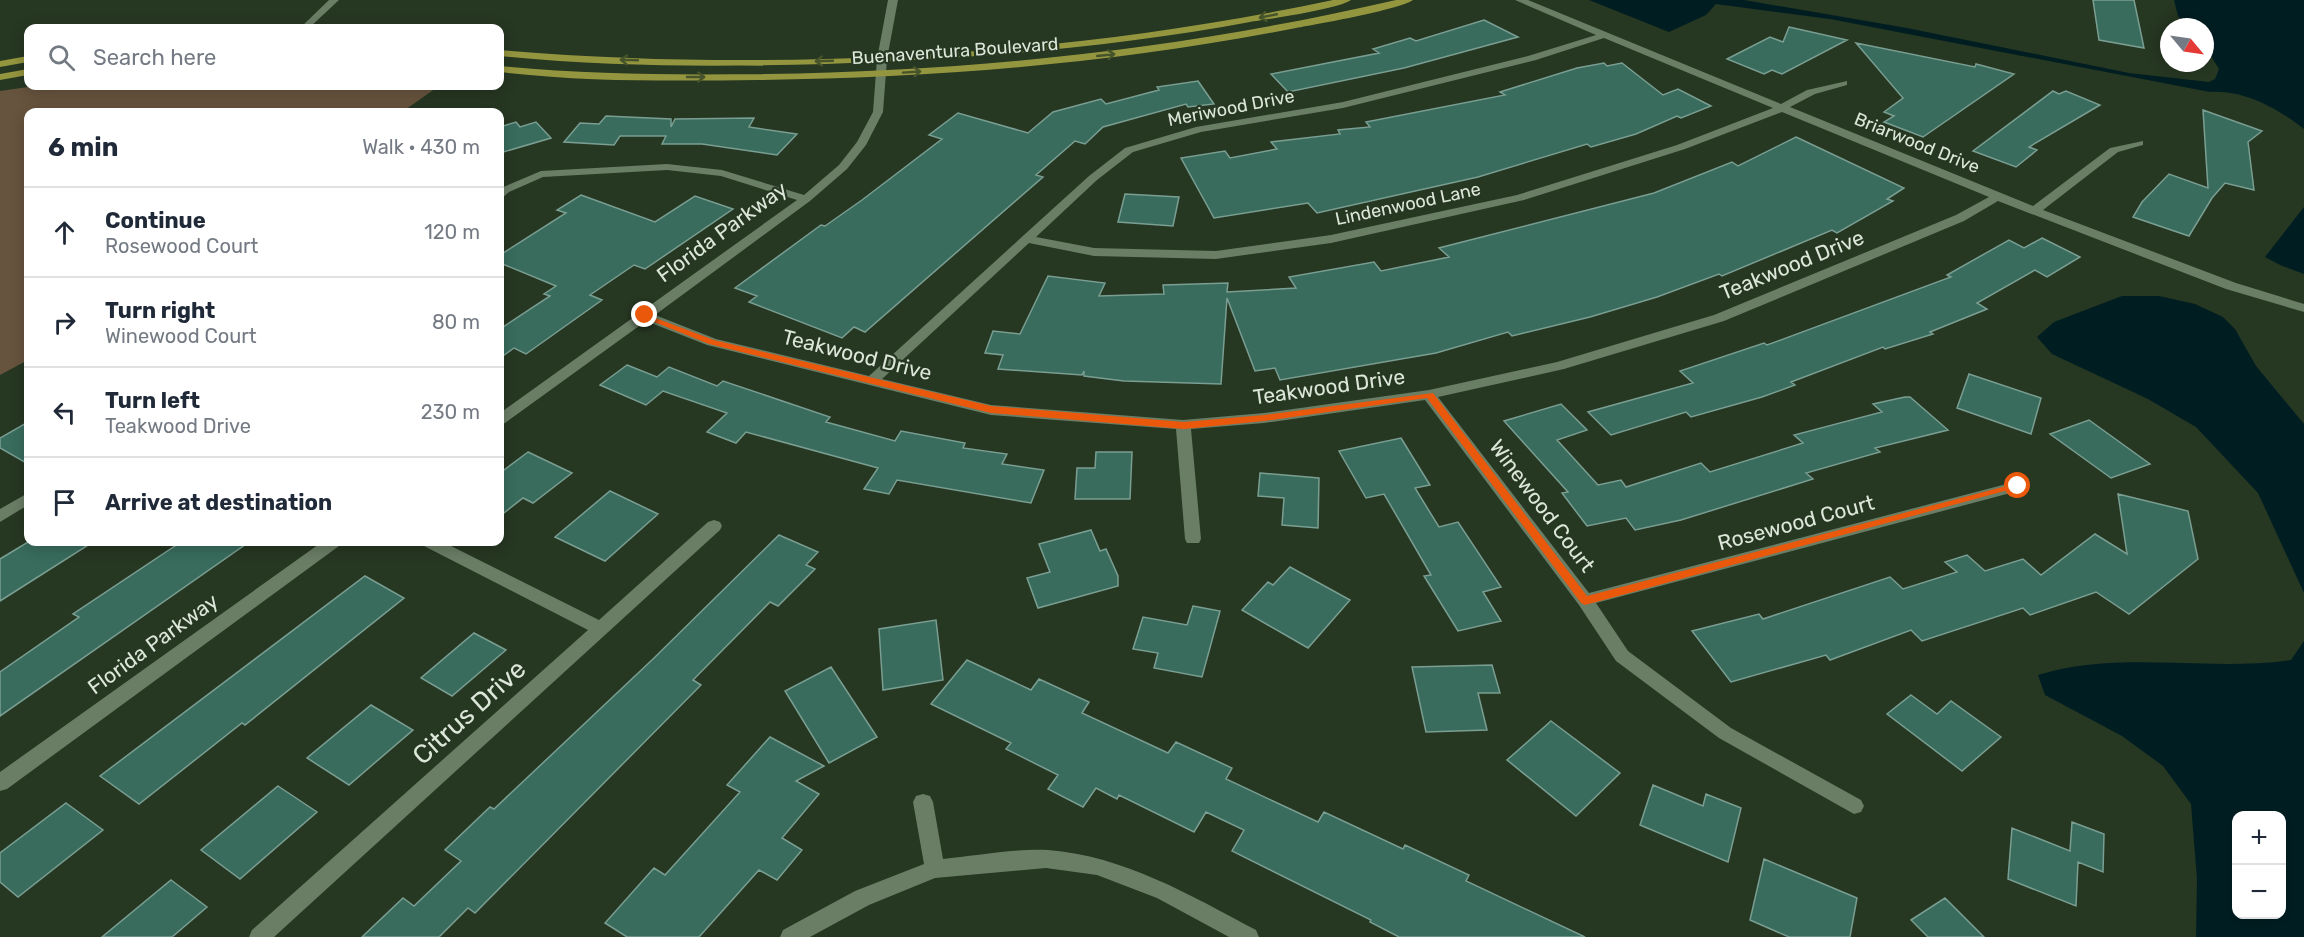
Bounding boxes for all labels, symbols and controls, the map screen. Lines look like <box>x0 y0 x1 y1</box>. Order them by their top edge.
one-way arrow <box>1259 11 1278 22</box>
north arrow <box>2160 18 2214 72</box>
search box <box>24 24 504 90</box>
street label: Buenaventura Boulevard <box>851 33 1059 69</box>
icon: search <box>45 41 78 74</box>
text: Search here <box>93 44 216 71</box>
one-way arrow <box>1096 49 1116 60</box>
one-way arrow <box>619 55 639 66</box>
one-way arrow <box>814 55 834 67</box>
one-way arrow <box>902 67 922 78</box>
one-way arrow <box>686 71 706 83</box>
street label: Meriwood Drive <box>1166 85 1296 131</box>
street label: Briarwood Drive <box>1851 108 1983 178</box>
text: 6 min <box>48 132 118 163</box>
text: Walk · 430 m <box>362 135 480 159</box>
street label: Florida Parkway <box>652 176 792 287</box>
street label: Lindenwood Lane <box>1333 178 1483 230</box>
text: Continue <box>105 207 206 234</box>
icon: ahead <box>48 216 81 249</box>
text: 120 m <box>424 220 480 244</box>
street label: Teakwood Drive <box>1716 224 1868 305</box>
text: Rosewood Court <box>105 234 258 258</box>
text: Turn right <box>105 297 215 324</box>
route end <box>631 301 657 327</box>
icon: right <box>48 306 81 339</box>
text: 80 m <box>432 310 480 334</box>
text: Winewood Court <box>105 324 257 348</box>
street label: Teakwood Drive <box>780 324 934 385</box>
street label: Teakwood Drive <box>1251 363 1407 410</box>
text: Turn left <box>105 387 200 414</box>
icon: left <box>48 396 81 429</box>
text: 230 m <box>421 400 480 424</box>
text: Teakwood Drive <box>105 414 251 438</box>
street label: Winewood Court <box>1484 435 1600 577</box>
route start <box>2004 472 2030 498</box>
icon: arrive <box>48 486 81 519</box>
text: Arrive at destination <box>105 489 332 516</box>
street label: Rosewood Court <box>1715 490 1877 555</box>
street label: Florida Parkway <box>83 588 223 699</box>
street label: Citrus Drive <box>406 654 532 771</box>
map controls <box>2232 811 2286 919</box>
button: + <box>2232 811 2286 865</box>
button: − <box>2232 865 2286 919</box>

